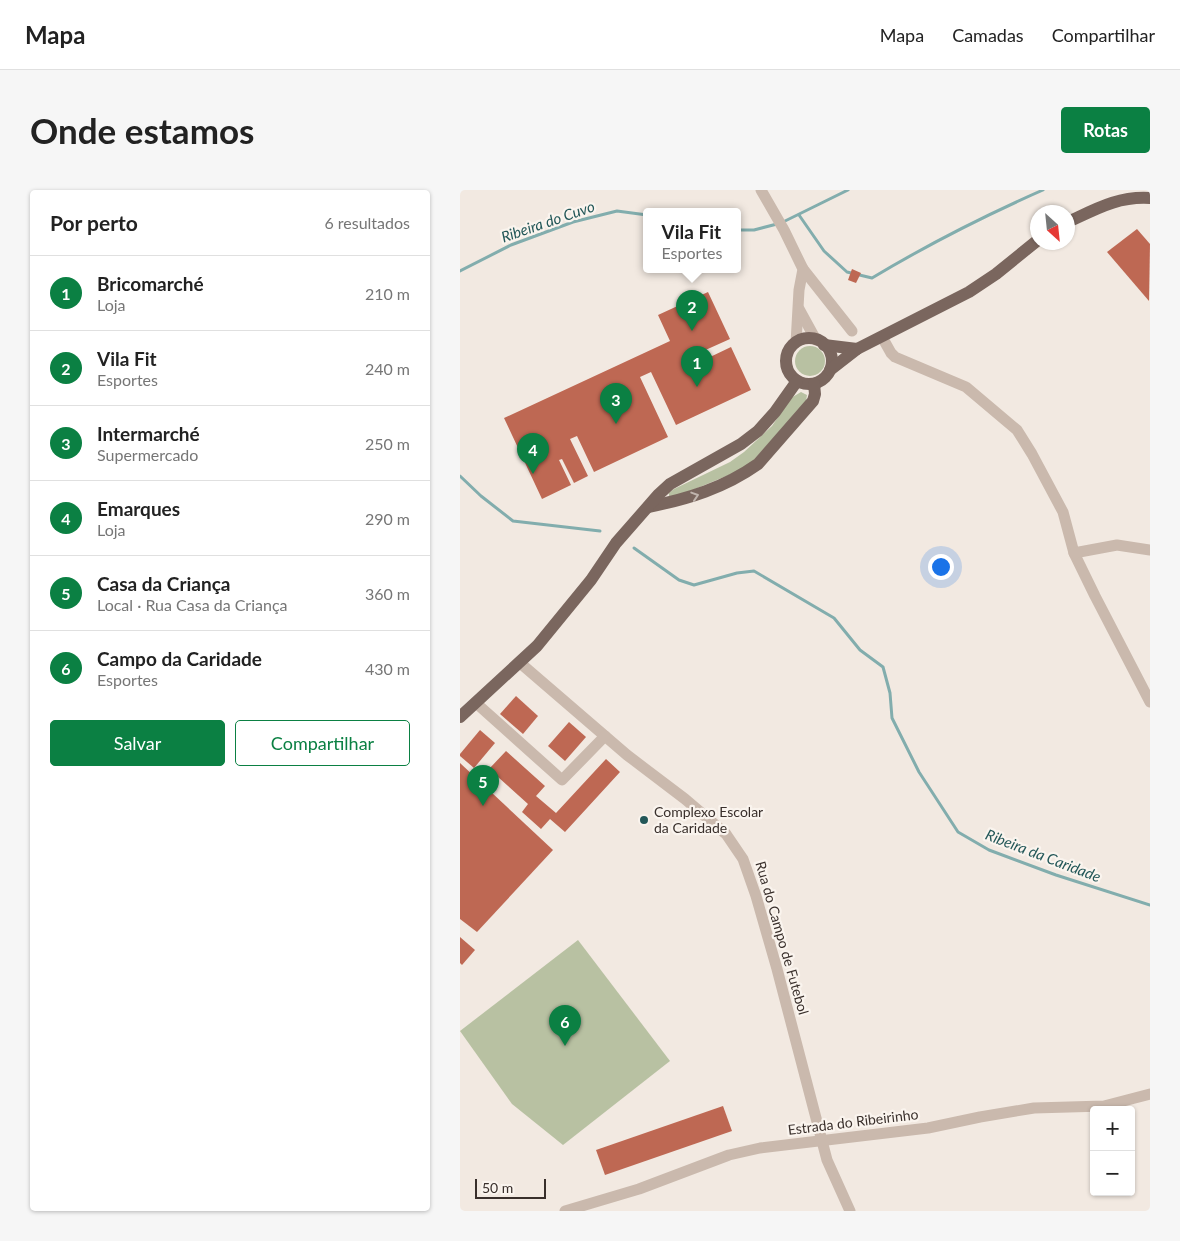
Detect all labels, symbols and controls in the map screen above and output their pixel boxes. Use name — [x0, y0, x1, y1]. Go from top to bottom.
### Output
text: Mapa — [25, 20, 85, 49]
text: Mapa — [880, 24, 924, 46]
text: Camadas — [952, 24, 1024, 46]
text: Compartilhar — [1052, 24, 1155, 46]
button: Rotas — [1061, 107, 1150, 153]
text: Onde estamos — [30, 109, 254, 151]
water label: Ribeira do Cuvo — [499, 197, 597, 245]
north arrow — [1030, 205, 1075, 250]
popup — [643, 208, 741, 273]
text: Por perto — [50, 210, 138, 235]
text: 6 resultados — [324, 213, 410, 232]
text: Vila Fit — [662, 220, 721, 243]
text: Esportes — [662, 243, 722, 262]
text: Bricomarché — [97, 272, 204, 295]
text: 1 — [61, 284, 71, 303]
text: 210 m — [365, 284, 410, 303]
pin: 2 — [676, 290, 708, 331]
text: Loja — [97, 295, 126, 314]
pin: 1 — [681, 346, 713, 387]
text: Vila Fit — [97, 347, 157, 370]
text: 2 — [61, 359, 71, 378]
text: 240 m — [365, 359, 410, 378]
text: Esportes — [97, 370, 158, 389]
pin: 3 — [600, 383, 632, 424]
text: Intermarché — [97, 422, 200, 445]
pin: 4 — [517, 433, 549, 474]
text: 3 — [61, 434, 71, 453]
text: 250 m — [365, 434, 410, 453]
text: Supermercado — [97, 445, 198, 464]
one-way arrow — [690, 491, 699, 501]
text: Emarques — [97, 497, 180, 520]
text: 4 — [61, 509, 71, 528]
text: 290 m — [365, 509, 410, 528]
text: Loja — [97, 520, 126, 539]
your location — [928, 554, 954, 580]
text: Casa da Criança — [97, 572, 231, 595]
text: 5 — [61, 584, 71, 603]
text: 360 m — [365, 584, 410, 603]
text: Local · Rua Casa da Criança — [97, 595, 288, 614]
text: Campo da Caridade — [97, 647, 262, 670]
text: 6 — [61, 659, 71, 678]
text: 430 m — [365, 659, 410, 678]
text: Esportes — [97, 670, 158, 689]
button: Salvar — [50, 720, 225, 766]
button: Compartilhar — [235, 720, 410, 766]
pin: 5 — [467, 765, 499, 806]
place label: Complexo Escolar da Caridade — [654, 803, 763, 836]
marker: Complexo Escolar da Caridade — [638, 814, 650, 826]
water label: Ribeira da Caridade — [983, 825, 1103, 885]
street label: Rua do Campo de Futebol — [752, 859, 813, 1017]
pin: 6 — [549, 1005, 581, 1046]
street label: Estrada do Ribeirinho — [787, 1105, 919, 1138]
map controls — [1090, 1106, 1135, 1196]
button: + — [1090, 1106, 1135, 1151]
button: − — [1090, 1151, 1135, 1196]
scale bar — [475, 1176, 546, 1199]
text: 50 m — [482, 1179, 513, 1196]

